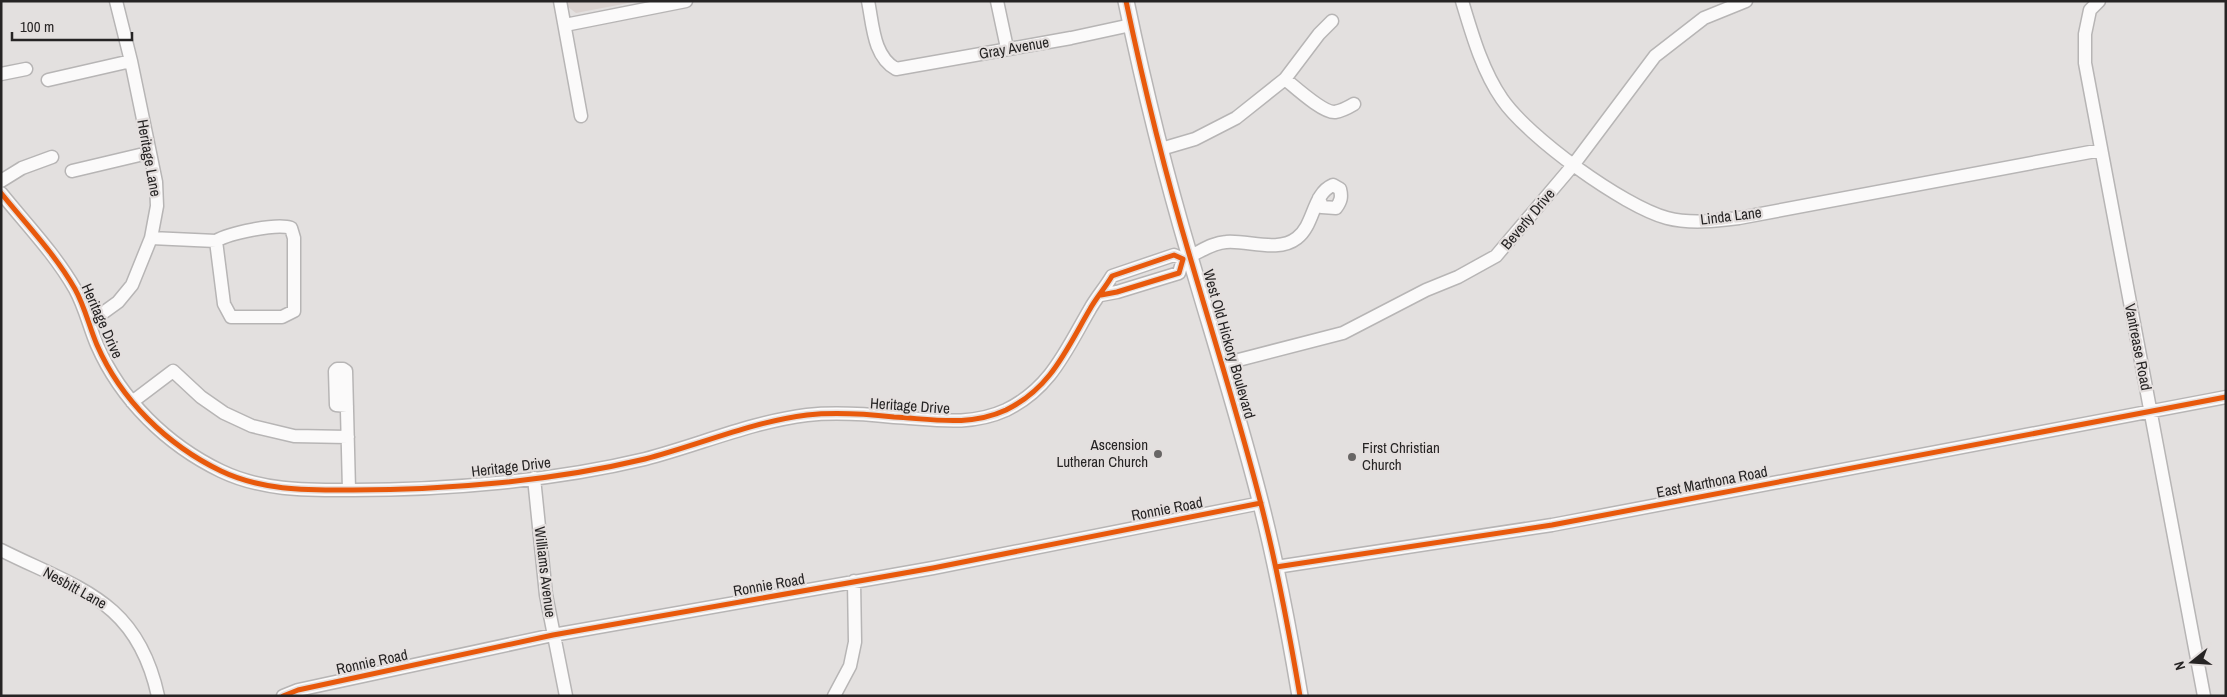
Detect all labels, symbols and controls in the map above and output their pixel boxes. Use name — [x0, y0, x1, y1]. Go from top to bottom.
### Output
scale bar — [12, 10, 132, 42]
text: 100 m — [20, 16, 54, 37]
street label: Gray Avenue — [977, 31, 1051, 64]
street label: Heritage Lane — [132, 118, 167, 198]
street label: Beverly Drive — [1496, 184, 1559, 254]
street label: Linda Lane — [1699, 201, 1763, 230]
street label: West Old Hickory Boulevard — [1198, 267, 1261, 421]
street label: Heritage Drive — [77, 280, 128, 362]
street label: Vantrease Road — [2120, 302, 2157, 392]
street label: Heritage Drive — [869, 392, 951, 419]
place label: Ascension Lutheran Church — [1056, 434, 1148, 472]
place label: First Christian Church — [1362, 437, 1440, 475]
marker: Ascension Lutheran Church — [1152, 448, 1164, 460]
street label: Heritage Drive — [470, 451, 552, 482]
marker: First Christian Church — [1346, 451, 1358, 463]
street label: East Marthona Road — [1655, 460, 1769, 503]
street label: Ronnie Road — [1129, 491, 1204, 526]
street label: Williams Avenue — [530, 525, 562, 619]
street label: Nesbitt Lane — [40, 561, 111, 614]
street label: Ronnie Road — [731, 568, 806, 601]
north arrow — [2167, 637, 2217, 687]
street label: Ronnie Road — [334, 644, 410, 679]
text: N — [2170, 659, 2189, 672]

